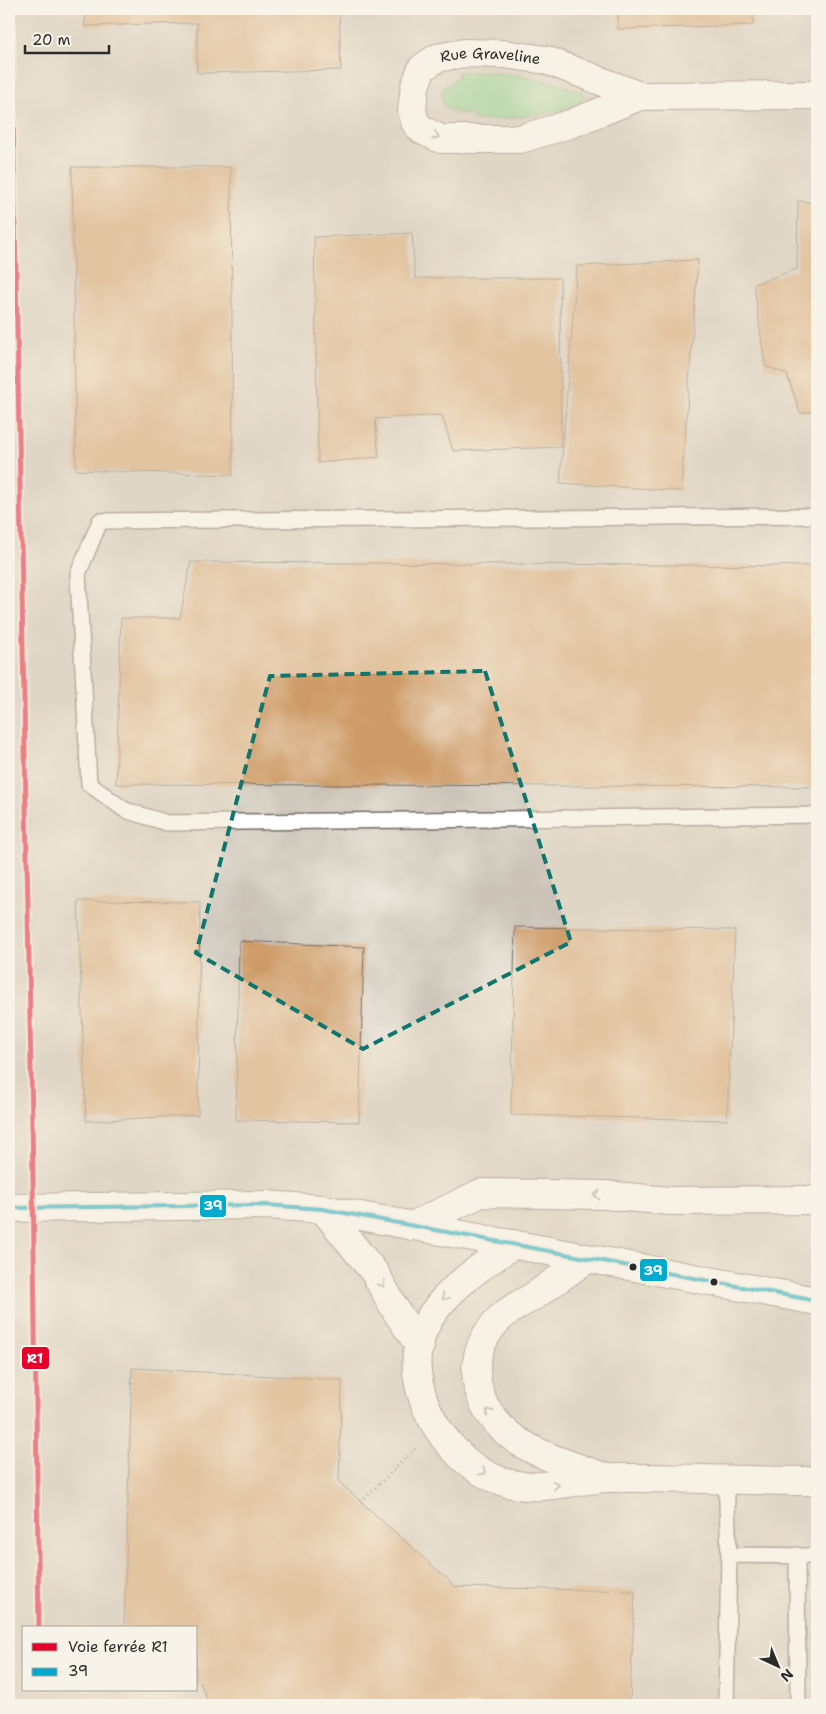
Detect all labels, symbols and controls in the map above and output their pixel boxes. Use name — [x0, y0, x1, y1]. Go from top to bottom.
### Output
scale bar — [25, 22, 109, 54]
text: 20 m — [32, 30, 71, 50]
street label: Rue Graveline — [439, 43, 542, 69]
one-way arrow — [431, 130, 440, 140]
one-way arrow — [593, 1189, 601, 1200]
line badge: 39 — [199, 1194, 227, 1218]
text: 39 — [203, 1196, 223, 1214]
line badge: 39 — [639, 1258, 668, 1282]
text: 39 — [643, 1261, 663, 1279]
unlabelled marker — [628, 1262, 638, 1272]
unlabelled marker — [709, 1277, 719, 1287]
one-way arrow — [376, 1278, 385, 1288]
one-way arrow — [441, 1292, 450, 1301]
line badge: R1 — [21, 1346, 50, 1370]
text: R1 — [27, 1349, 43, 1367]
one-way arrow — [487, 1409, 495, 1418]
one-way arrow — [478, 1466, 487, 1476]
one-way arrow — [551, 1480, 560, 1490]
legend — [22, 1626, 198, 1692]
text: Voie ferrée R1 — [68, 1637, 168, 1657]
north arrow — [754, 1642, 804, 1692]
text: 39 — [68, 1661, 88, 1681]
text: N — [777, 1665, 797, 1686]

